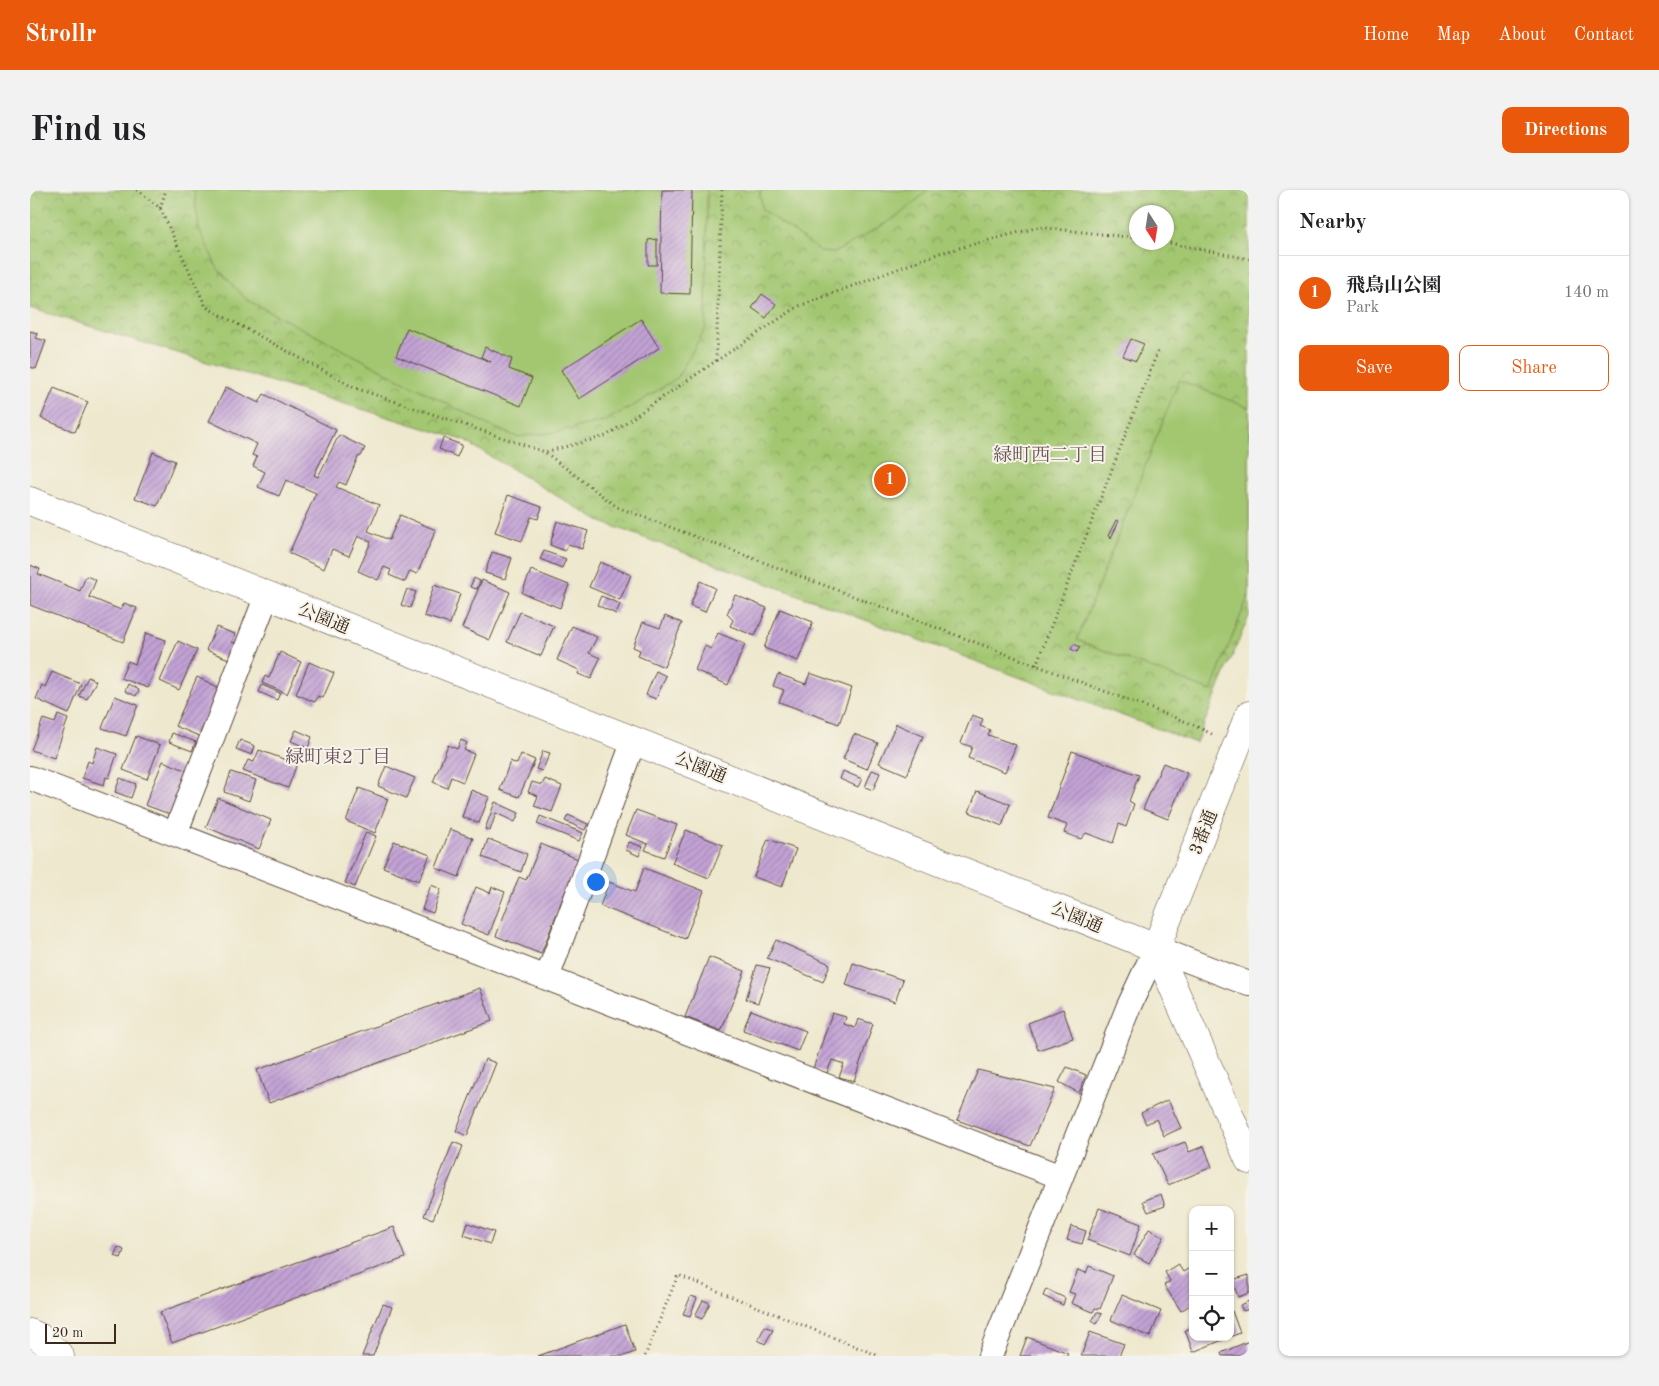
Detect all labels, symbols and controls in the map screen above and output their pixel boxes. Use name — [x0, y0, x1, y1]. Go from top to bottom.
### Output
text: Strollr — [25, 23, 96, 47]
text: Home — [1363, 26, 1409, 44]
text: Map — [1437, 26, 1470, 44]
text: About — [1498, 26, 1546, 44]
text: Contact — [1574, 26, 1634, 44]
button: Directions — [1502, 107, 1629, 153]
text: Find us — [30, 113, 146, 148]
north arrow — [1129, 205, 1174, 250]
text: Nearby — [1299, 212, 1367, 233]
text: 飛鳥山公園 — [1346, 277, 1441, 296]
text: 1 — [1310, 285, 1320, 301]
text: 140 m — [1564, 285, 1609, 301]
text: Park — [1346, 300, 1379, 316]
button: Save — [1299, 345, 1449, 391]
button: Share — [1459, 345, 1609, 391]
district label: 緑町西二丁目 — [993, 445, 1107, 466]
pin: 1 — [874, 461, 906, 499]
street label: 公園通 — [295, 600, 352, 637]
district label: 緑町東2丁目 — [285, 746, 391, 768]
street label: 公園通 — [672, 749, 729, 786]
street label: 3番通 — [1185, 807, 1221, 857]
your location — [583, 869, 609, 895]
street label: 公園通 — [1048, 899, 1105, 936]
map controls — [1189, 1206, 1234, 1341]
button: + — [1189, 1206, 1234, 1251]
button: − — [1189, 1251, 1234, 1296]
button: locate — [1189, 1296, 1234, 1341]
scale bar — [45, 1321, 116, 1344]
text: 20 m — [52, 1326, 83, 1340]

